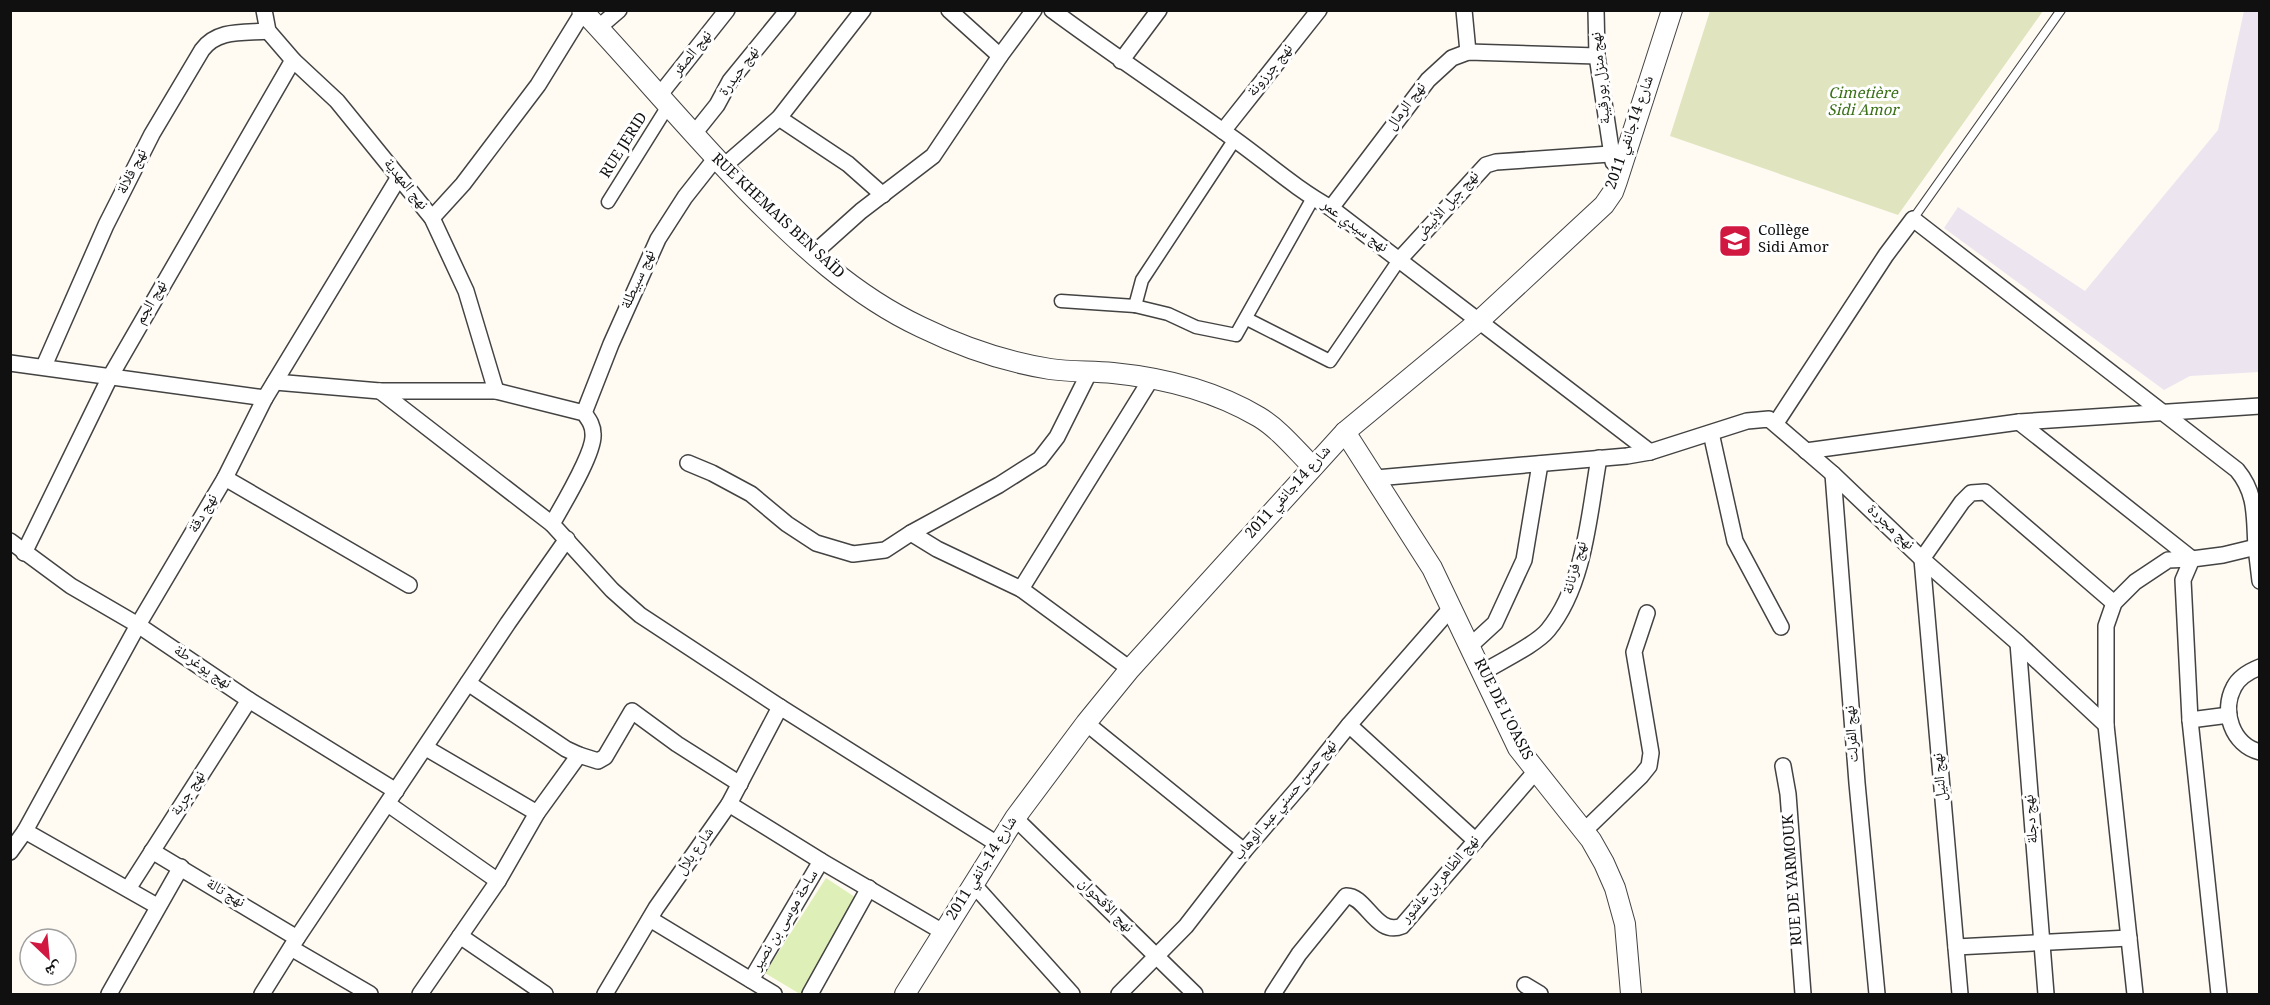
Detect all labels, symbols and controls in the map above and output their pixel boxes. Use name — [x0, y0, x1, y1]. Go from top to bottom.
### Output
street label: نهج الصقر — [665, 25, 720, 84]
street label: نهج منزل بورقيبة — [1584, 31, 1620, 125]
street label: نهج جرزونة — [1241, 39, 1301, 103]
street label: نهج حيدرة — [713, 41, 767, 103]
street label: شارع 14جانفي 2011 — [1599, 72, 1663, 194]
street label: نهج الرمال — [1380, 77, 1434, 137]
park label: Cimetière Sidi Amor — [1828, 82, 1900, 125]
street label: RUE JERID — [594, 108, 656, 184]
street label: نهج قلالة — [110, 144, 156, 200]
street label: RUE KHEMAIS BEN SAÏD — [704, 148, 850, 286]
street label: نهج المهدية — [376, 153, 434, 217]
street label: نهج جبل الأبيض — [1409, 165, 1487, 247]
street label: نهج سيدي عمر — [1314, 193, 1393, 260]
place label: Collège Sidi Amor — [1758, 219, 1829, 262]
school or university icon: Collège Sidi Amor — [1717, 223, 1753, 259]
street label: نهج سبيطلة — [614, 246, 664, 314]
street label: نهج الجم — [129, 276, 175, 330]
street label: شارع 14جانفي 2011 — [1240, 440, 1339, 546]
street label: نهج دقة — [182, 489, 226, 539]
street label: نهج مجردة — [1860, 499, 1920, 557]
street label: نهج فرنانة — [1556, 538, 1596, 598]
street label: نهج يوغرطة — [168, 639, 236, 697]
street label: RUE DE L'OASIS — [1465, 654, 1539, 766]
street label: نهج الفرلت — [1838, 705, 1868, 763]
street label: نهج حسن حسني عبد الوهاب — [1227, 735, 1345, 867]
street label: نهج النيل — [1926, 752, 1956, 802]
street label: نهج جربة — [165, 766, 213, 822]
street label: نهج دجلة — [2017, 793, 2047, 845]
street label: شارع 14جانفي 2011 — [940, 812, 1026, 926]
street label: RUE DE YARMOUK — [1776, 813, 1812, 947]
street label: شارع بلال — [670, 822, 722, 882]
street label: نهج الطاهر بن عاشور — [1394, 830, 1487, 931]
street label: ساحة موسى بن نصير — [745, 865, 827, 977]
street label: نهج تالة — [200, 872, 250, 916]
street label: نهج الأقحوان — [1071, 872, 1139, 940]
north arrow — [18, 927, 78, 987]
text: ش — [40, 952, 67, 984]

